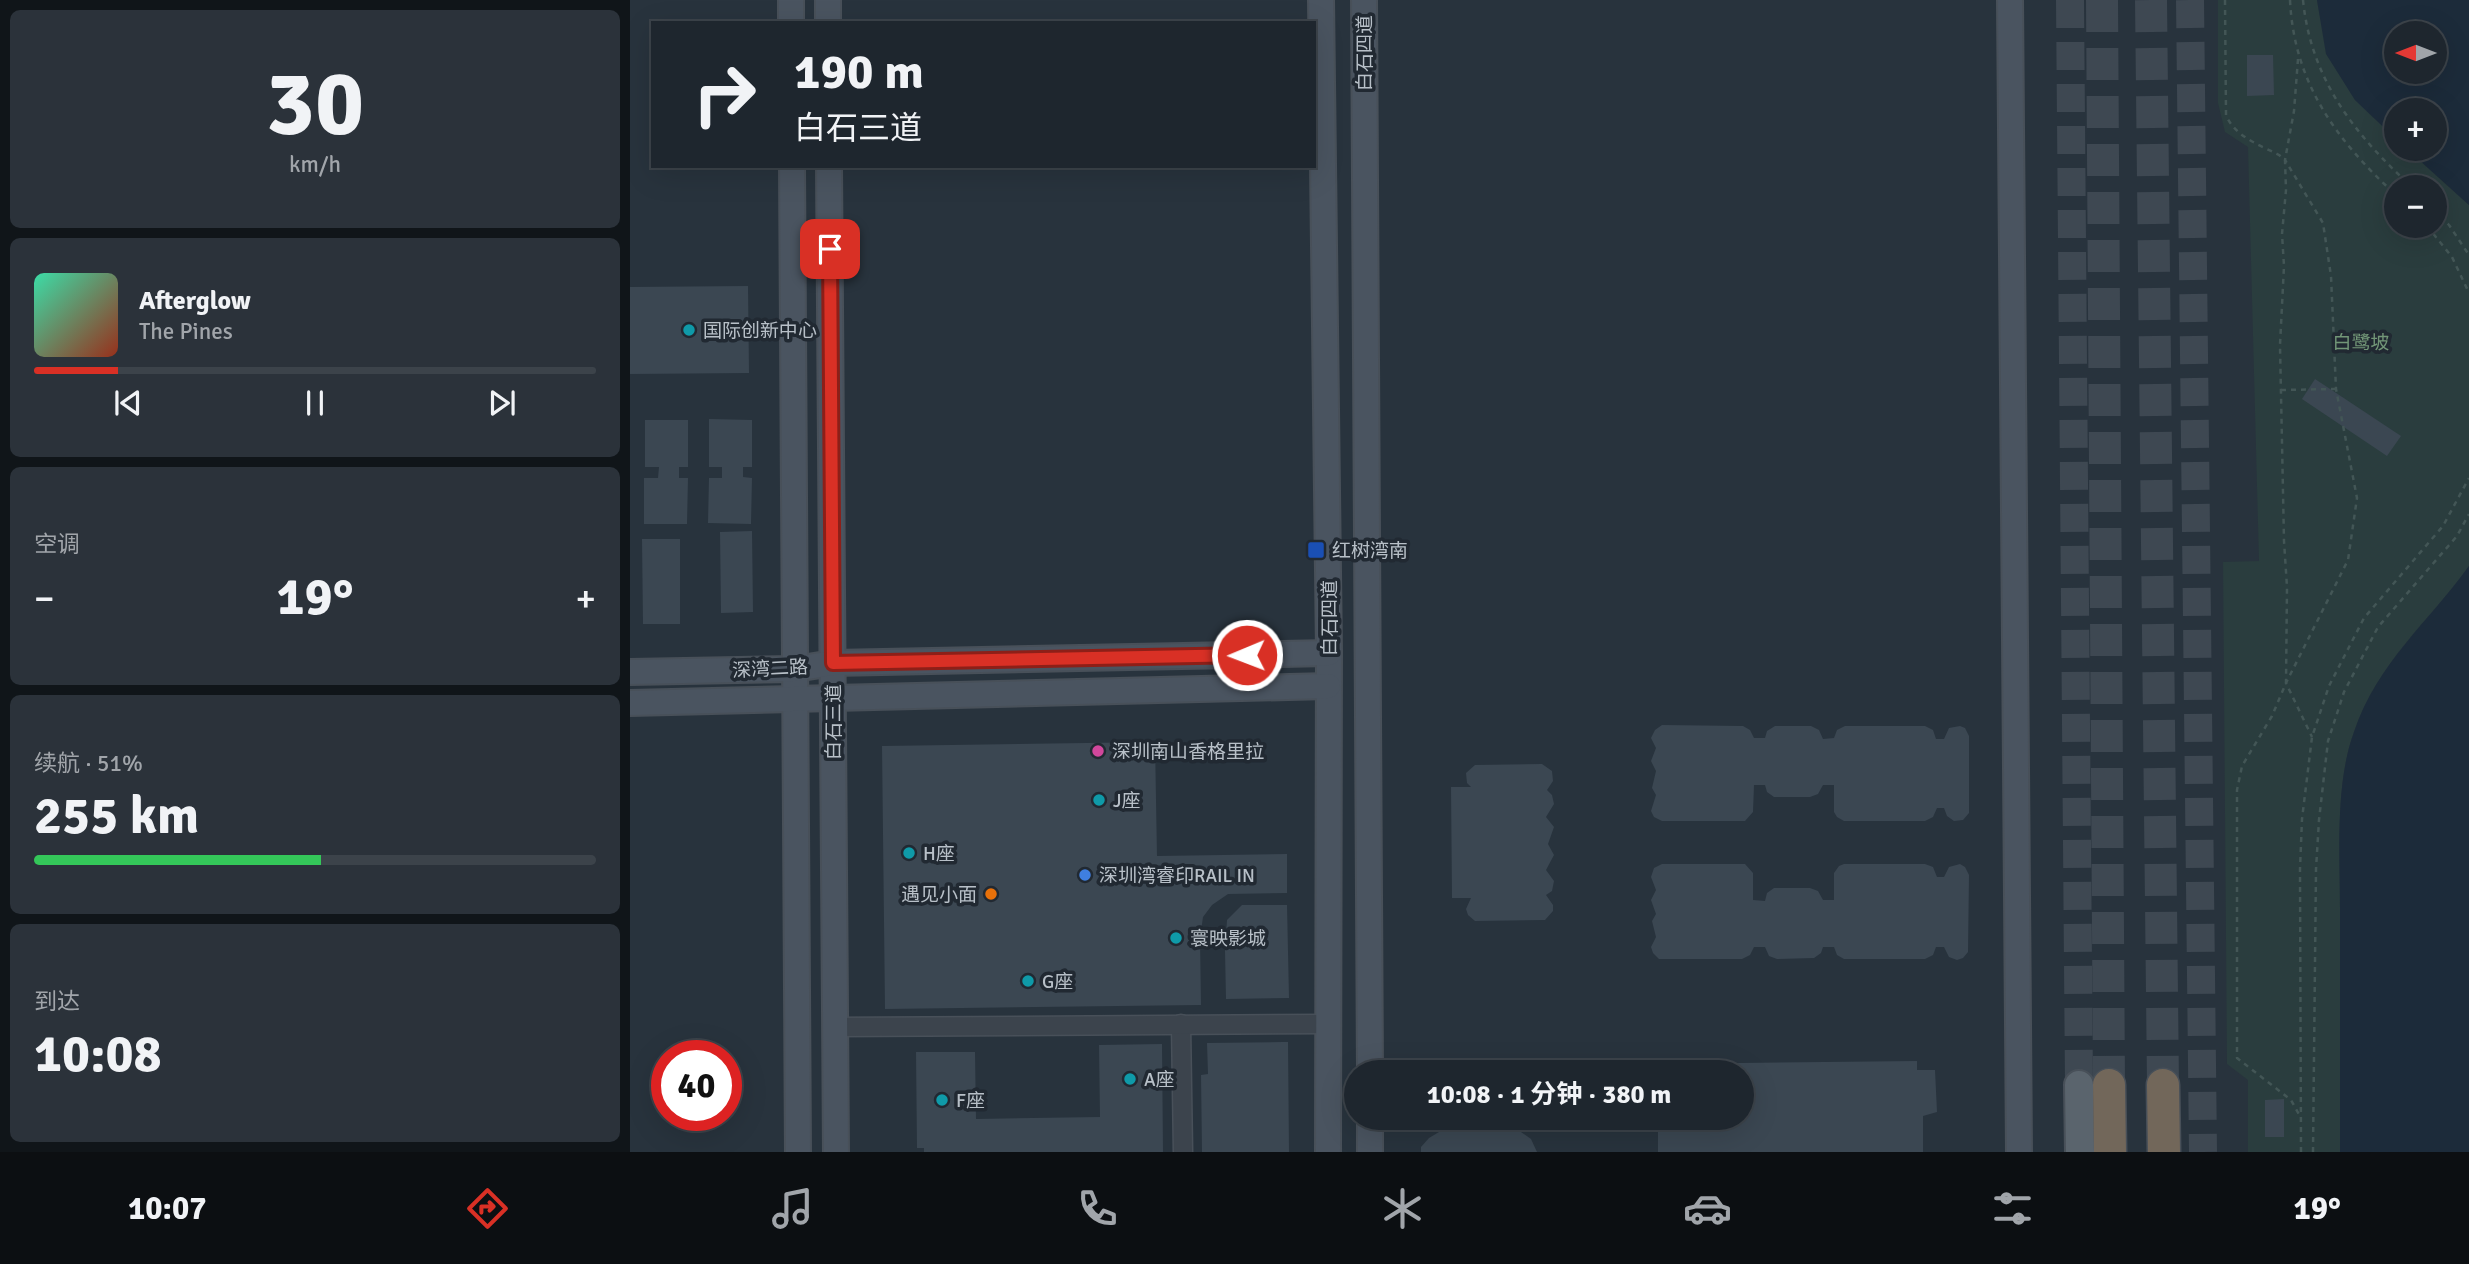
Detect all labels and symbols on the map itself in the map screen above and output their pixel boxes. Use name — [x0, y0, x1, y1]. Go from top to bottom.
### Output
street label: 白石四道 — [1353, 15, 1377, 91]
north arrow — [2384, 21, 2446, 84]
pin — [800, 219, 860, 279]
place label: 国际创新中心 — [703, 319, 817, 343]
marker: 国际创新中心 — [681, 322, 697, 338]
park label: 白鹭坡 — [2332, 331, 2390, 355]
place label: 红树湾南 — [1332, 539, 1408, 563]
marker: 红树湾南 — [1306, 540, 1326, 560]
street label: 白石四道 — [1318, 580, 1342, 656]
position arrow — [1210, 618, 1284, 692]
street label: 深湾二路 — [731, 655, 809, 683]
street label: 白石三道 — [822, 684, 846, 760]
place label: 深圳南山香格里拉 — [1112, 740, 1264, 764]
marker: 深圳南山香格里拉 — [1090, 743, 1106, 759]
place label: J座 — [1113, 789, 1141, 813]
marker: J座 — [1091, 792, 1107, 808]
place label: H座 — [923, 842, 955, 866]
marker: H座 — [901, 845, 917, 861]
place label: 深圳湾睿印RAIL IN — [1099, 864, 1255, 888]
marker: 深圳湾睿印RAIL IN — [1077, 867, 1093, 883]
place label: 遇见小面 — [901, 883, 977, 907]
marker: 遇见小面 — [983, 886, 999, 902]
place label: 寰映影城 — [1190, 927, 1266, 951]
marker: 寰映影城 — [1168, 930, 1184, 946]
place label: G座 — [1042, 970, 1073, 994]
marker: G座 — [1020, 973, 1036, 989]
speed limit sign: 40 — [651, 1040, 742, 1131]
place label: A座 — [1144, 1068, 1175, 1092]
marker: A座 — [1122, 1071, 1138, 1087]
place label: F座 — [956, 1089, 985, 1113]
marker: F座 — [934, 1092, 950, 1108]

